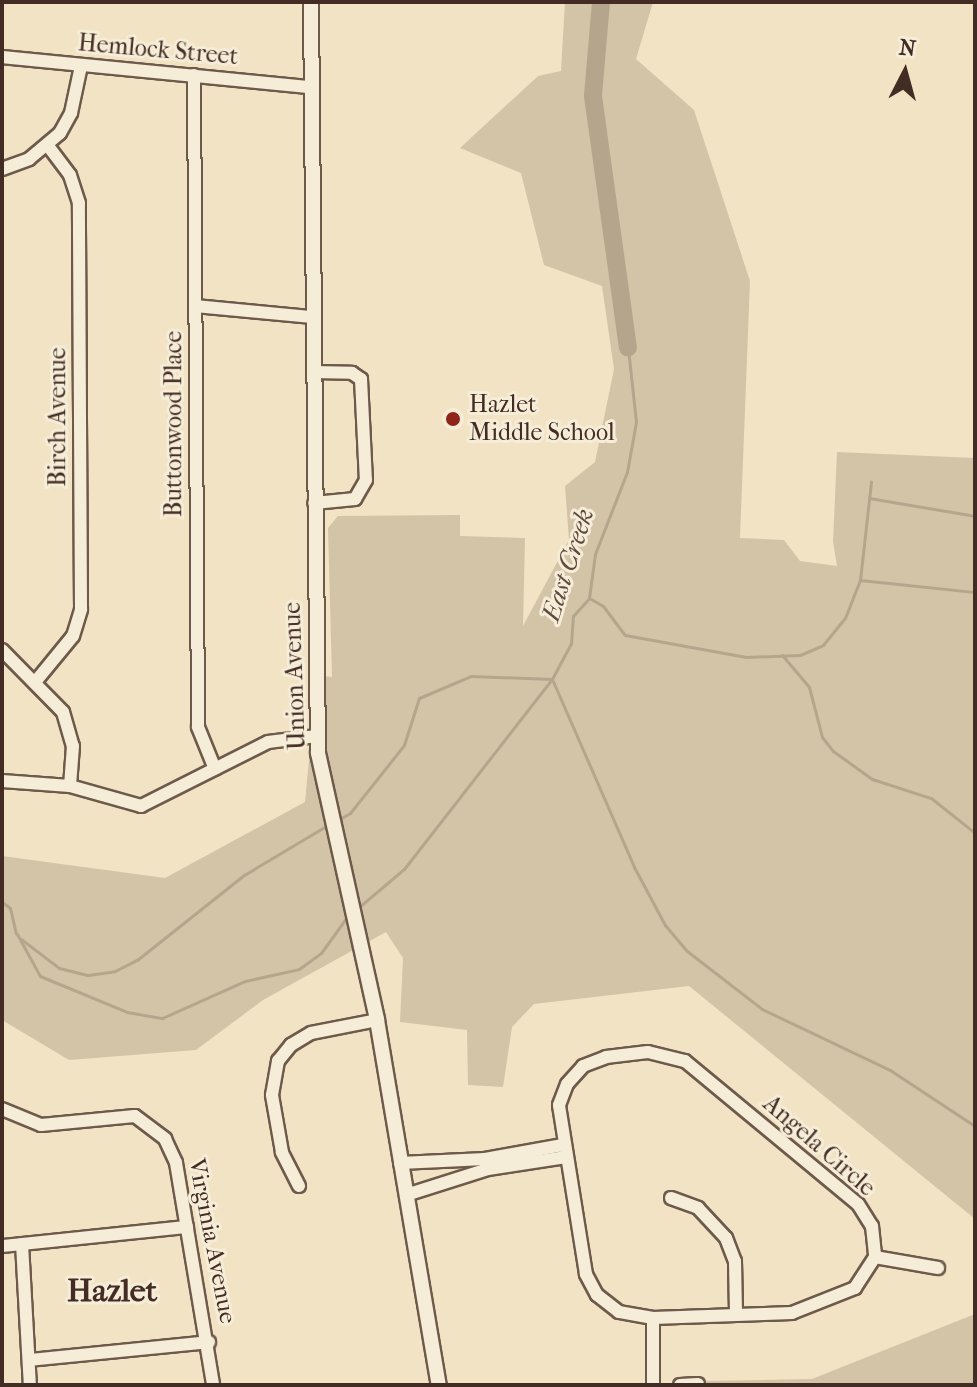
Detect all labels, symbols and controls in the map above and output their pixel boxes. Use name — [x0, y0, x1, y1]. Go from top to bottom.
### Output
street label: Hemlock Street — [77, 29, 239, 71]
north arrow — [865, 32, 945, 112]
text: N — [898, 34, 917, 62]
street label: Buttonwood Place — [160, 331, 188, 517]
street label: Birch Avenue — [44, 347, 72, 487]
place label: Hazlet Middle School — [469, 391, 615, 447]
marker: Hazlet Middle School — [444, 410, 462, 428]
water label: East Creek — [535, 505, 601, 625]
street label: Union Avenue — [278, 602, 312, 750]
street label: Angela Circle — [757, 1090, 881, 1202]
street label: Virginia Avenue — [182, 1156, 242, 1326]
district label: Hazlet — [67, 1272, 157, 1310]

